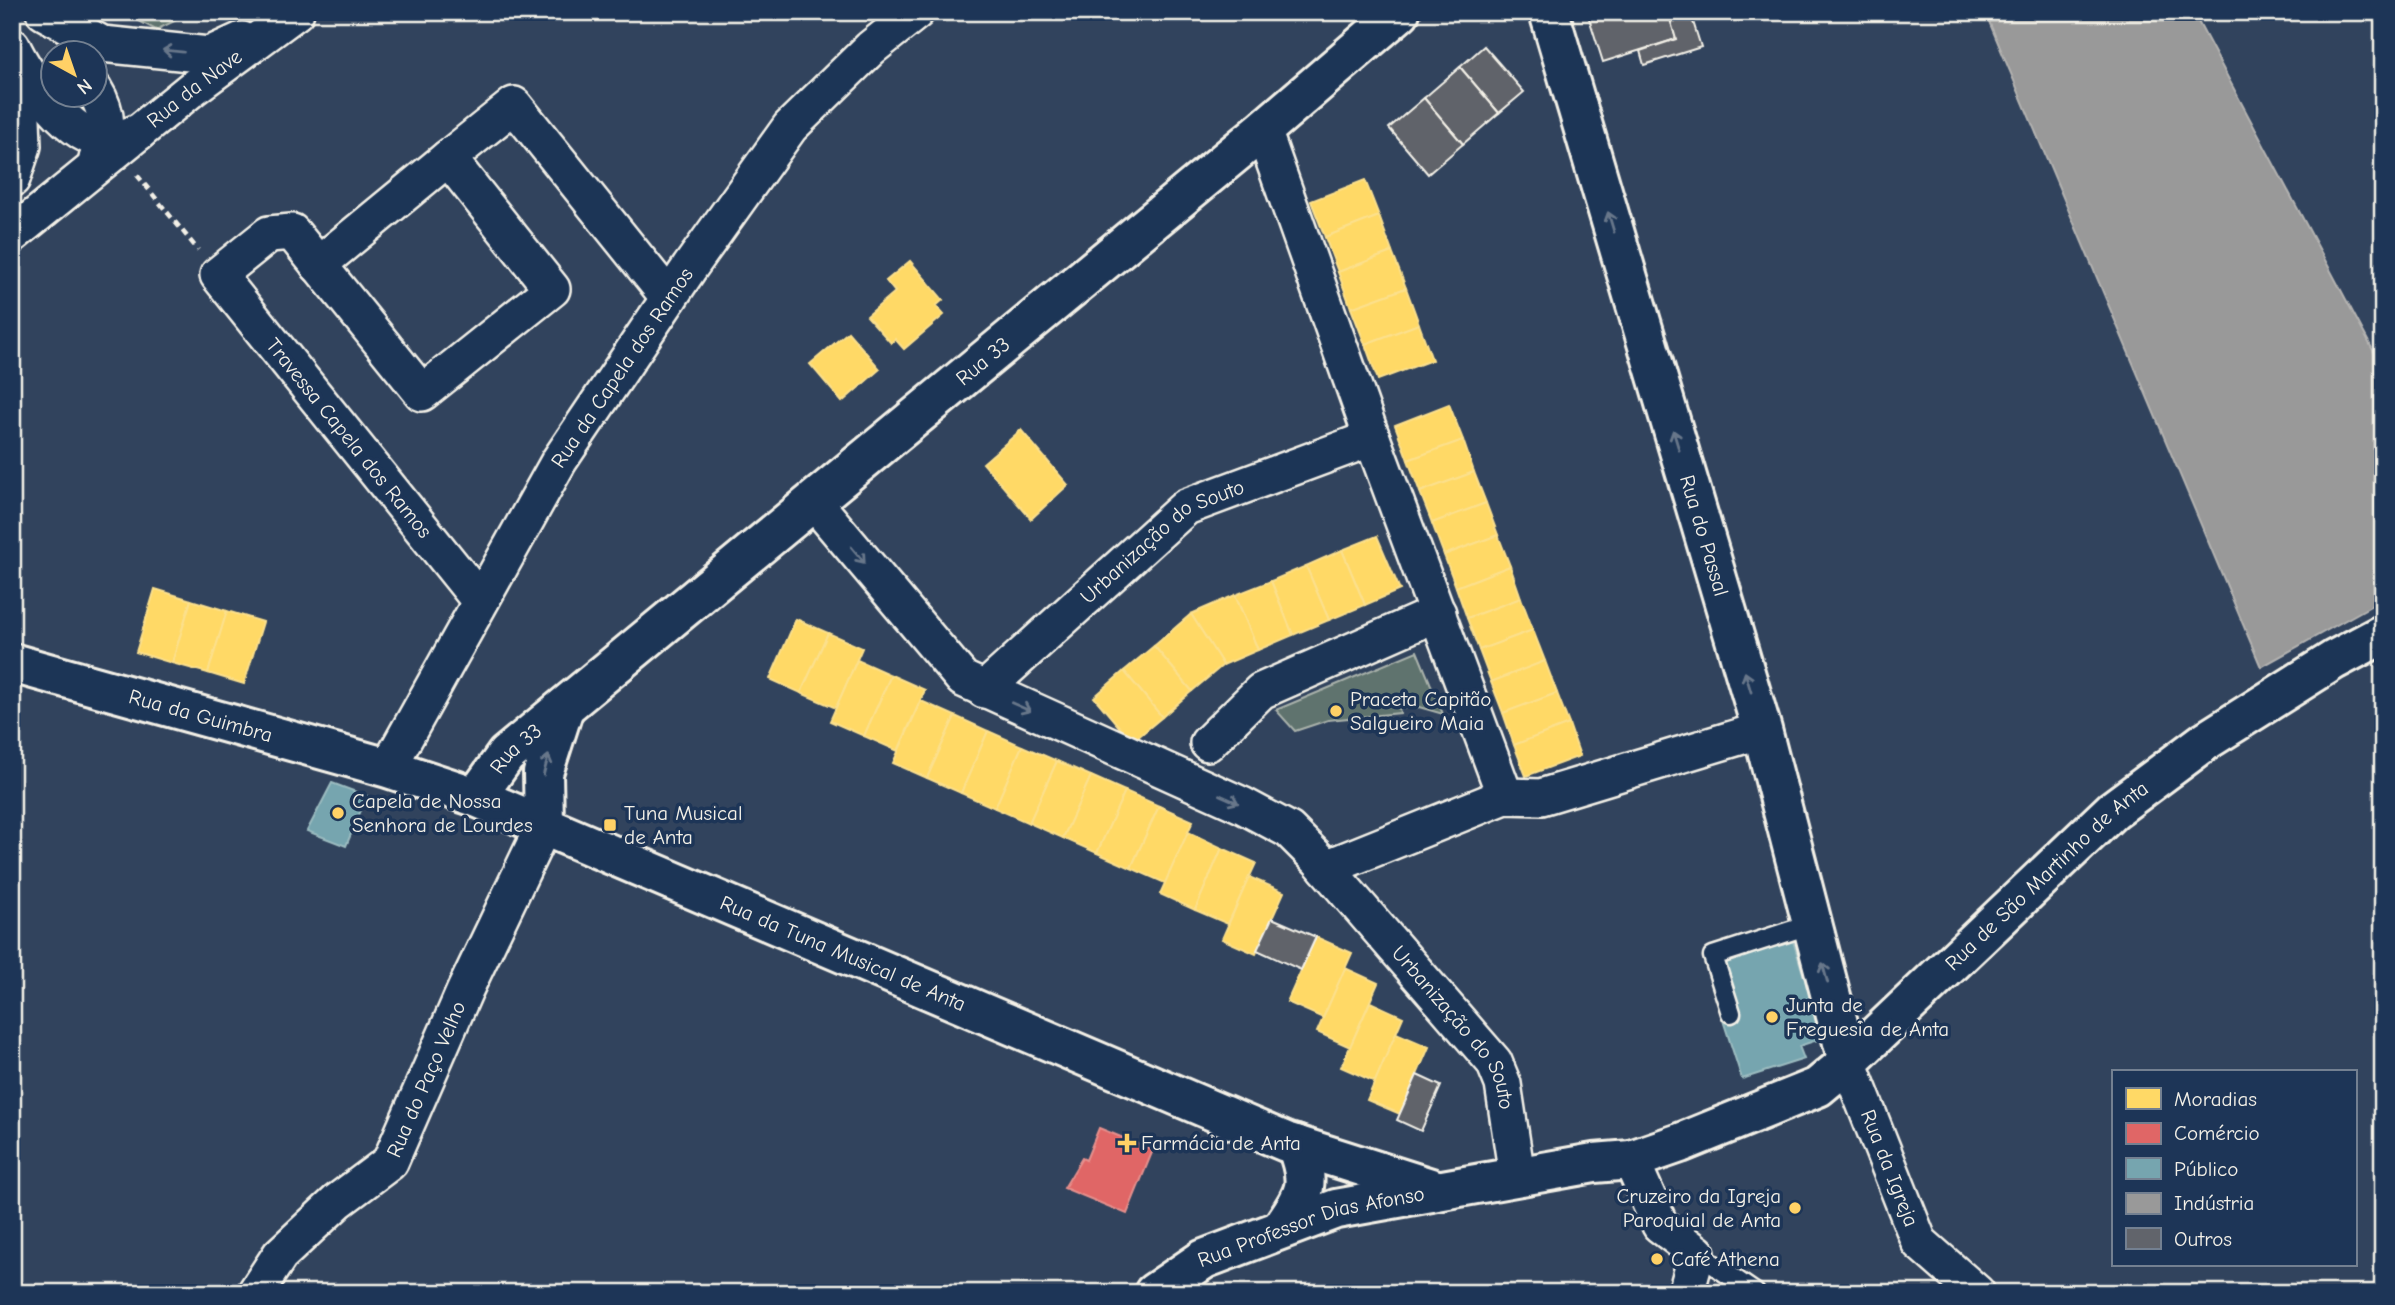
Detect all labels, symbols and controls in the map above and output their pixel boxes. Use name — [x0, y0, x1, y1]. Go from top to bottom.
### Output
north arrow — [38, 38, 108, 108]
street label: Rua da Nave — [142, 44, 247, 133]
one-way arrow — [163, 44, 185, 57]
text: N — [72, 74, 96, 99]
one-way arrow — [1604, 211, 1617, 233]
street label: Rua da Capela dos Ramos — [546, 263, 698, 472]
street label: Rua 33 — [951, 332, 1015, 390]
street label: Travessa Capela dos Ramos — [261, 333, 437, 543]
one-way arrow — [1668, 429, 1681, 451]
street label: Rua do Passal — [1675, 472, 1734, 599]
street label: Urbanização do Souto — [1076, 475, 1247, 609]
one-way arrow — [850, 545, 866, 563]
one-way arrow — [1740, 671, 1753, 693]
street label: Rua da Guimbra — [126, 684, 275, 747]
place label: Praceta Capitão Salgueiro Maia — [1350, 687, 1491, 735]
one-way arrow — [1010, 701, 1031, 714]
marker: Praceta Capitão Salgueiro Maia — [1328, 703, 1344, 719]
street label: Rua 33 — [485, 719, 546, 778]
one-way arrow — [540, 755, 553, 777]
street label: Rua de São Martinho de Anta — [1940, 776, 2153, 975]
place label: Capela de Nossa Senhora de Lourdes — [352, 789, 533, 837]
one-way arrow — [1218, 793, 1239, 806]
place label: Tuna Musical de Anta — [624, 801, 743, 849]
marker: Capela de Nossa Senhora de Lourdes — [330, 805, 346, 821]
marker: Tuna Musical de Anta — [602, 817, 618, 833]
street label: Rua da Tuna Musical de Anta — [717, 890, 969, 1016]
street label: Urbanização do Souto — [1387, 941, 1519, 1111]
one-way arrow — [1818, 962, 1831, 984]
place label: Junta de Freguesia de Anta — [1786, 993, 1949, 1041]
street label: Rua do Paço Velho — [382, 998, 471, 1161]
marker: Junta de Freguesia de Anta — [1764, 1009, 1780, 1025]
legend — [2112, 1070, 2356, 1266]
text: Moradias — [2174, 1087, 2257, 1111]
street label: Rua da Igreja — [1856, 1106, 1924, 1230]
text: Comércio — [2174, 1121, 2260, 1145]
place label: Farmácia de Anta — [1141, 1131, 1301, 1155]
marker: Farmácia de Anta — [1119, 1135, 1135, 1151]
text: Público — [2174, 1157, 2238, 1181]
street label: Rua Professor Dias Afonso — [1194, 1181, 1426, 1272]
place label: Cruzeiro da Igreja Paroquial de Anta — [1616, 1184, 1781, 1232]
text: Indústria — [2174, 1191, 2254, 1215]
marker: Cruzeiro da Igreja Paroquial de Anta — [1787, 1200, 1803, 1216]
text: Outros — [2174, 1227, 2232, 1251]
place label: Café Athena — [1671, 1247, 1780, 1271]
marker: Café Athena — [1649, 1251, 1665, 1267]

